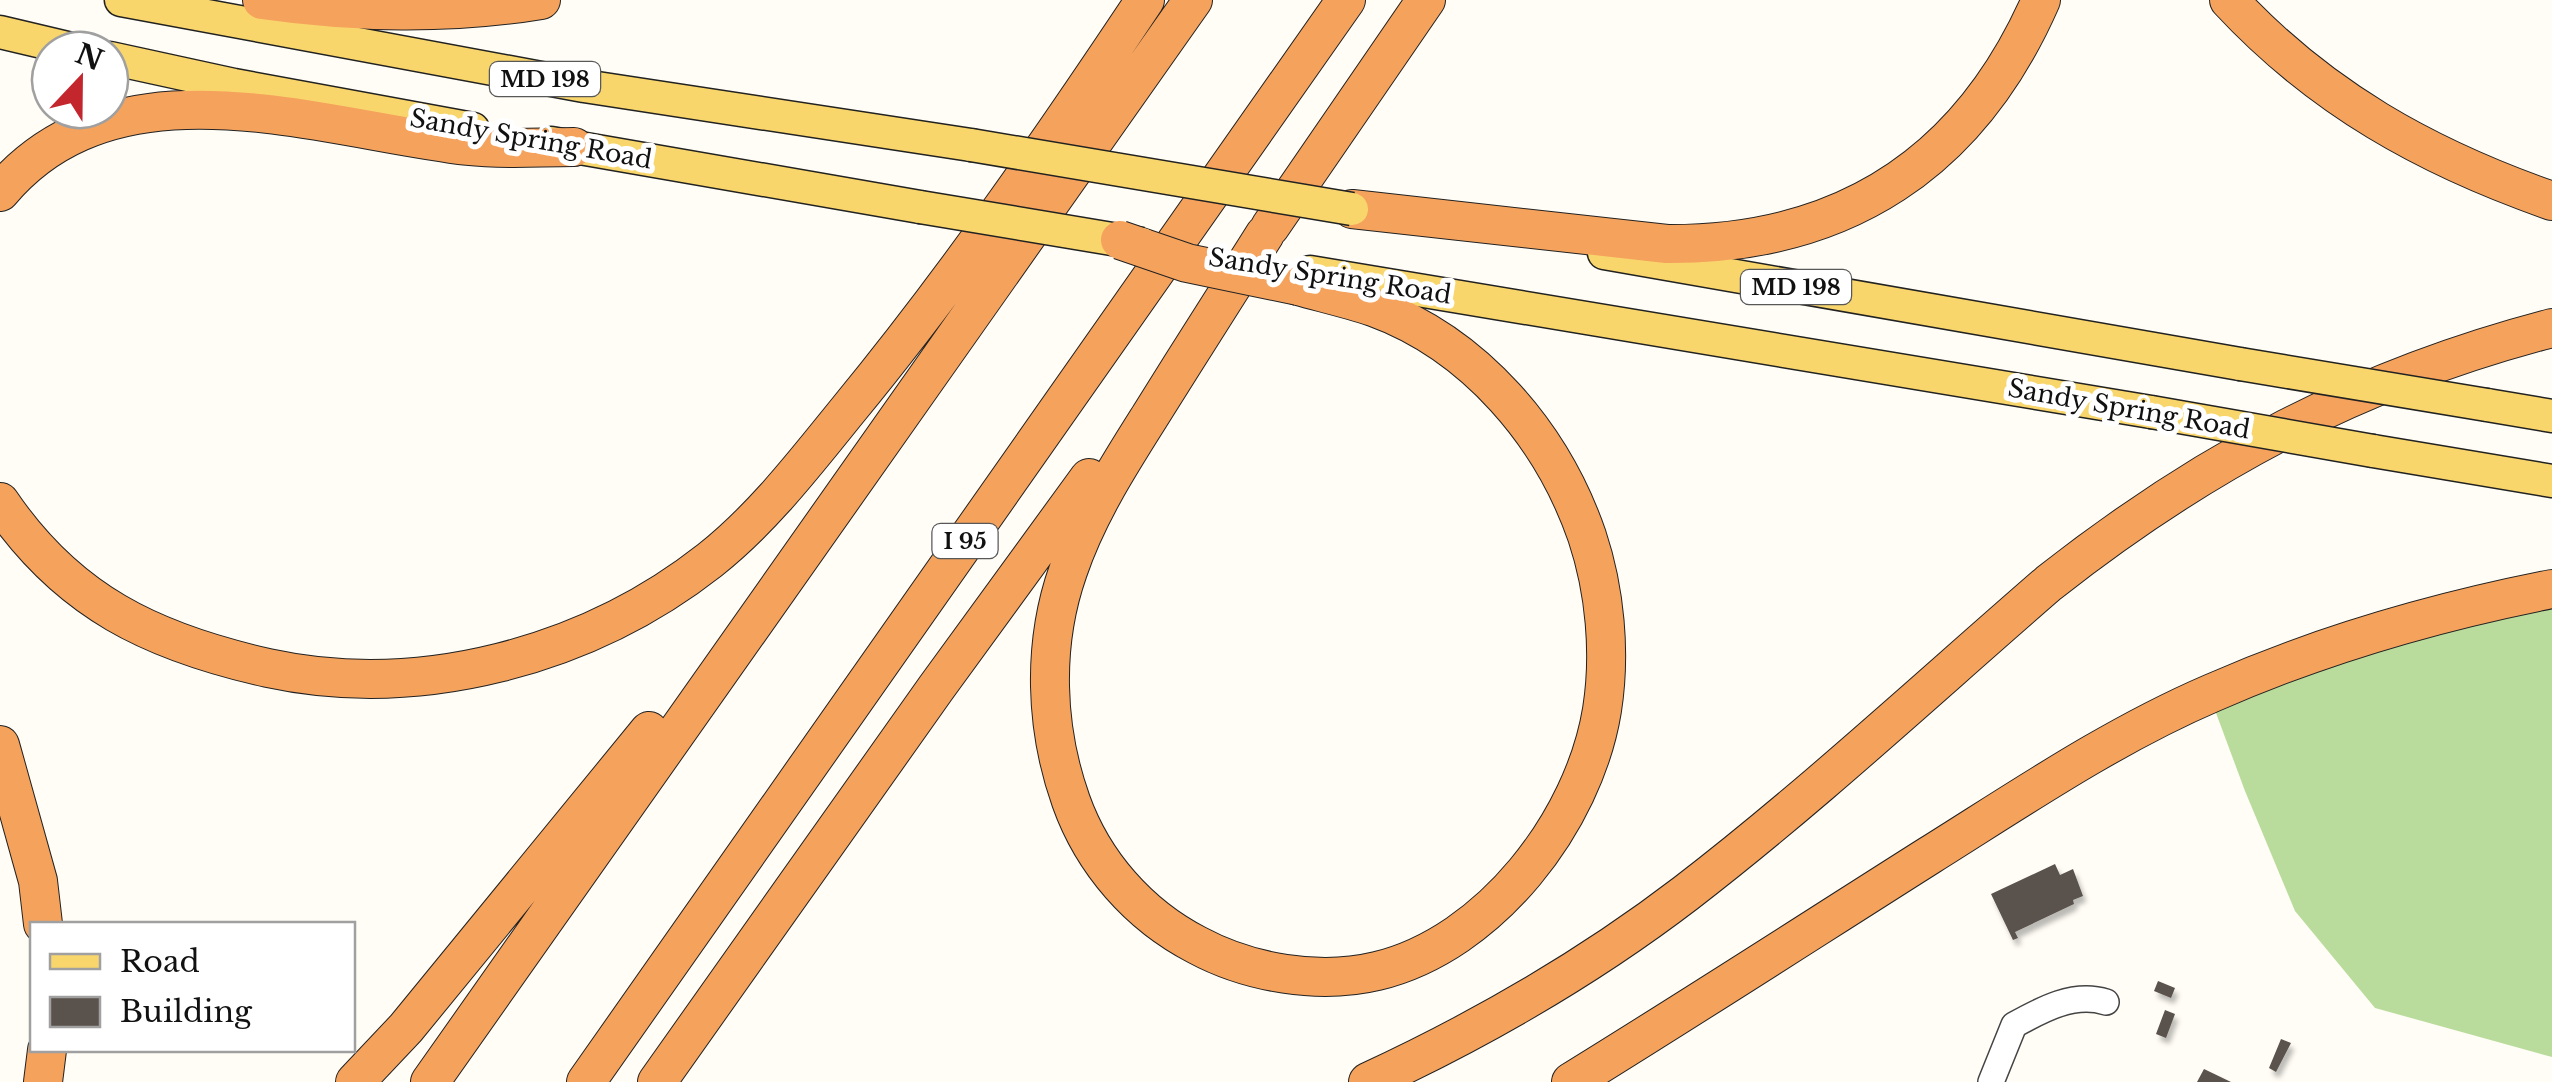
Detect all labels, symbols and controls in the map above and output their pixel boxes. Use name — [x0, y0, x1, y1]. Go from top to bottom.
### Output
north arrow — [30, 30, 130, 130]
text: N — [70, 36, 108, 78]
road number: MD 198 — [490, 62, 600, 96]
street label: Sandy Spring Road — [407, 102, 655, 176]
street label: Sandy Spring Road — [1206, 241, 1454, 311]
road number: MD 198 — [1741, 270, 1851, 304]
street label: Sandy Spring Road — [2005, 372, 2253, 446]
road number: I 95 — [932, 524, 998, 558]
legend — [30, 922, 355, 1052]
text: Road — [120, 943, 200, 980]
text: Building — [120, 993, 253, 1030]

